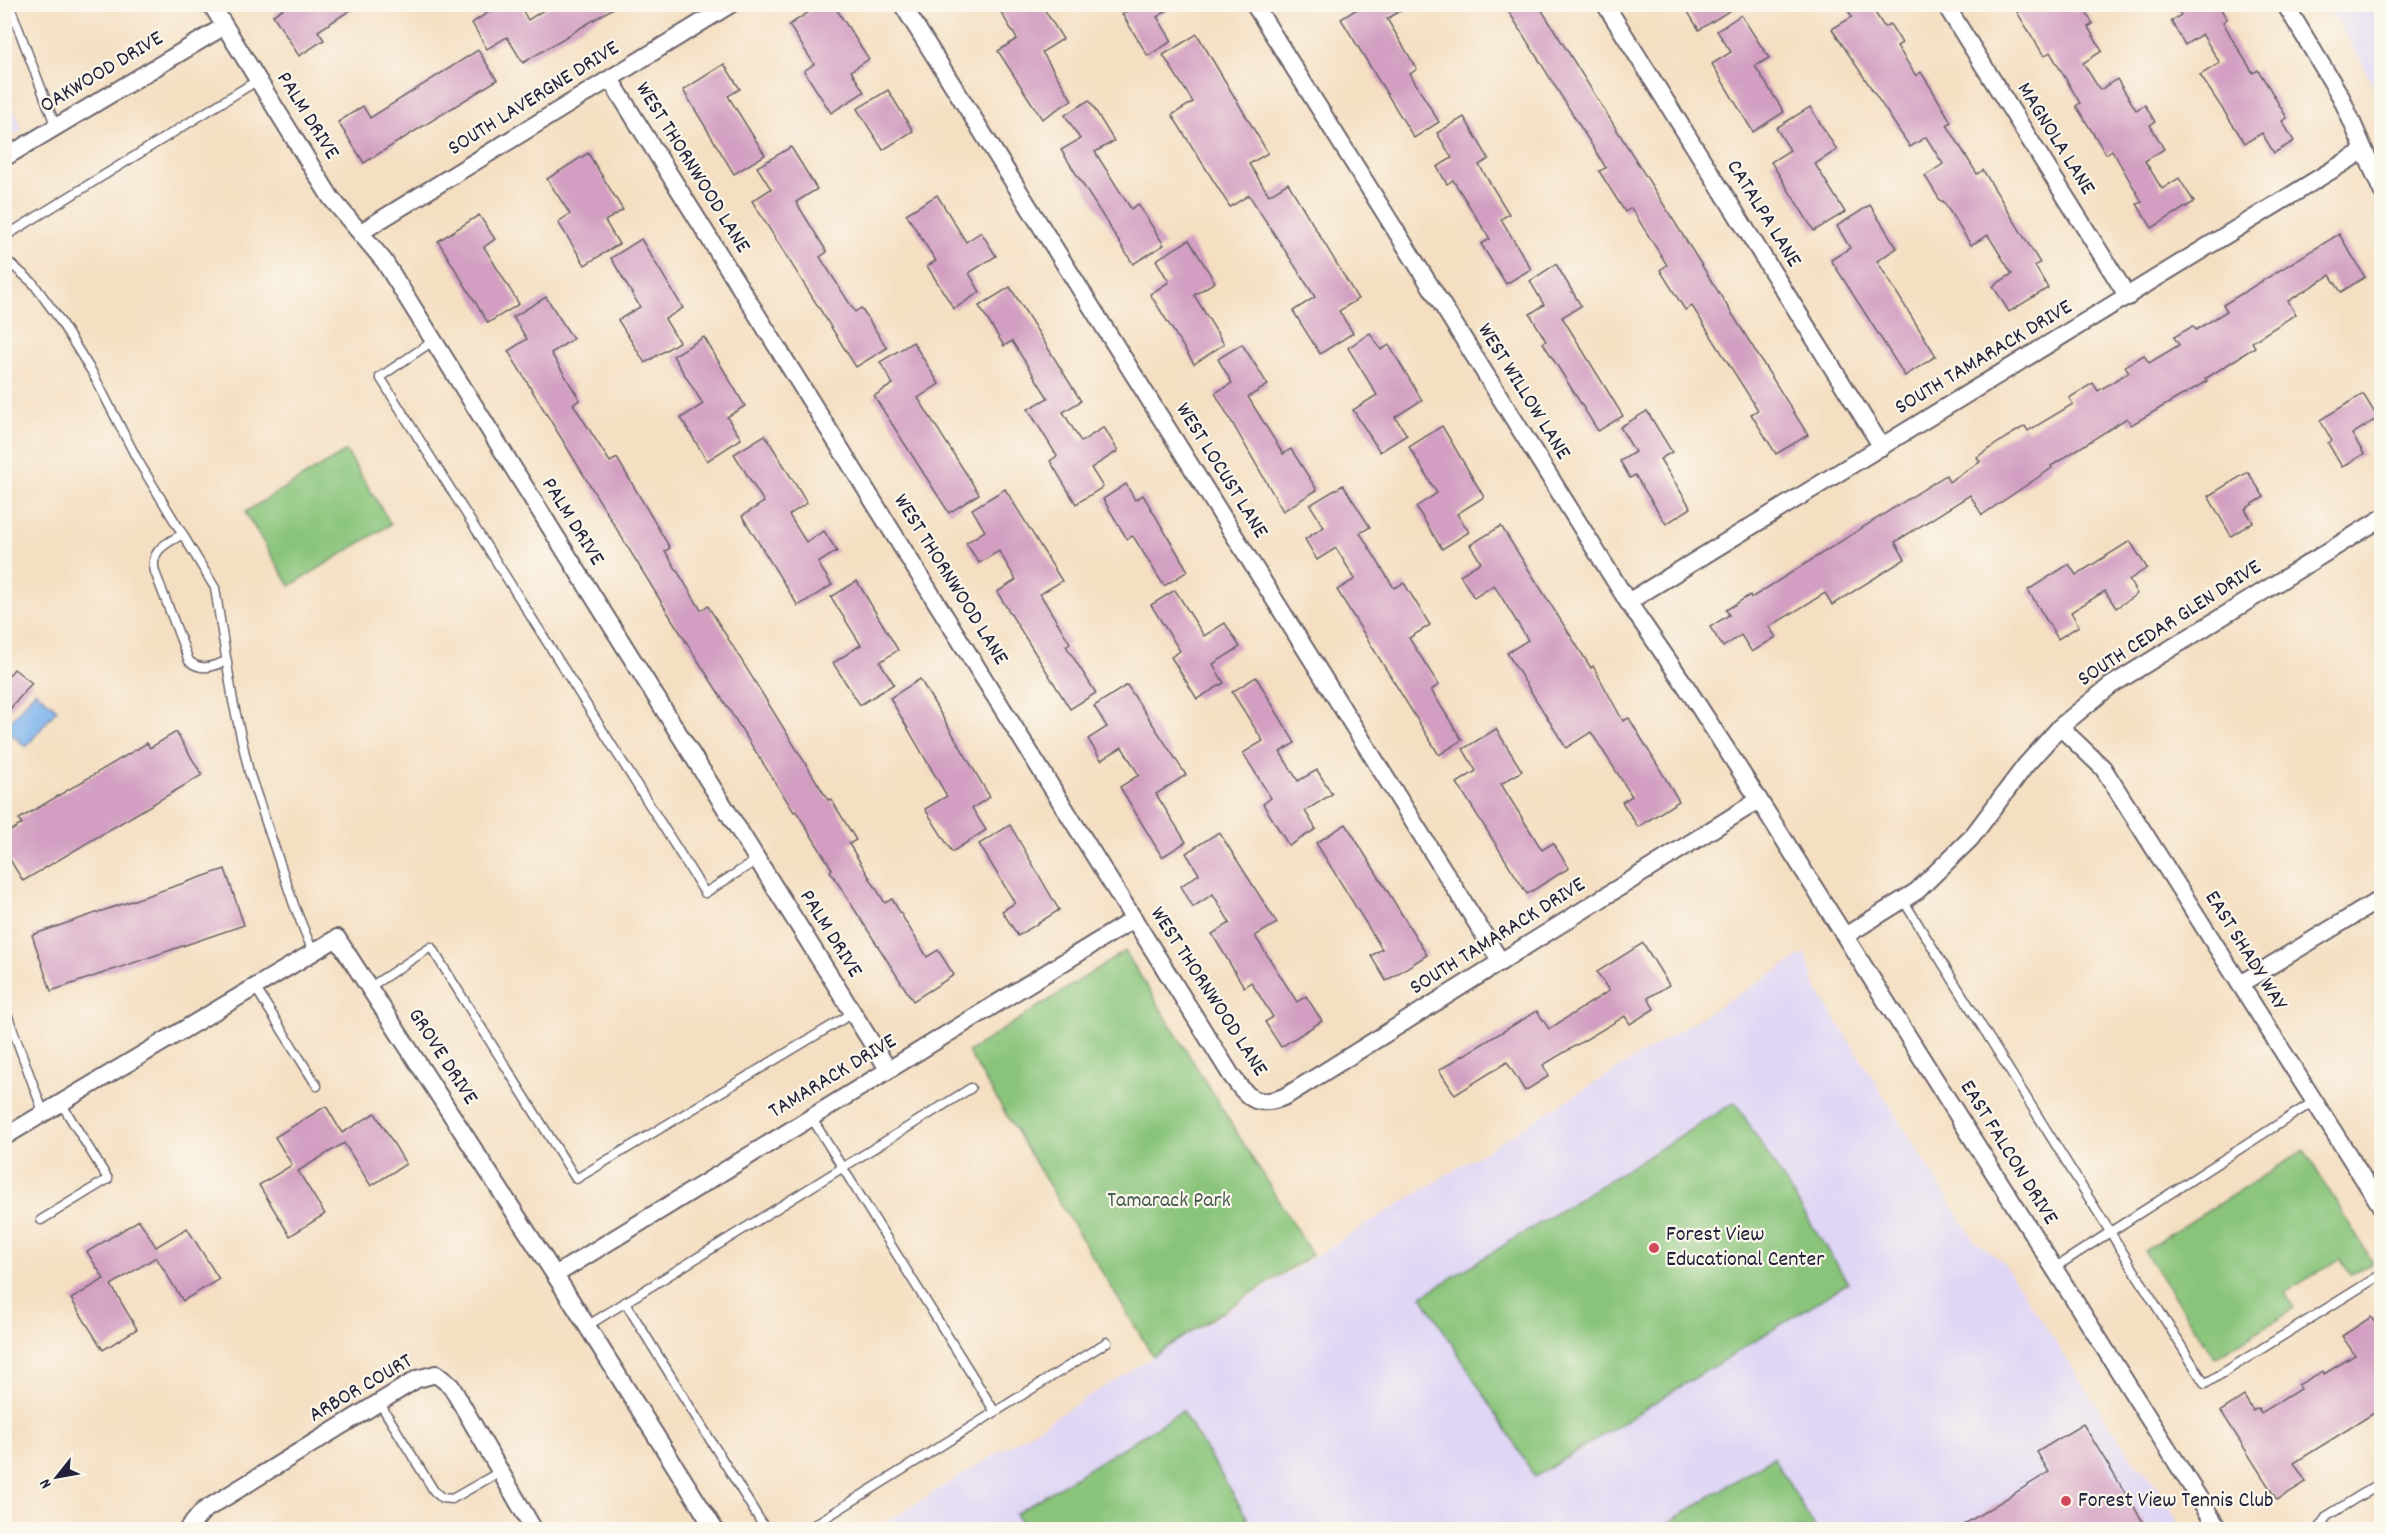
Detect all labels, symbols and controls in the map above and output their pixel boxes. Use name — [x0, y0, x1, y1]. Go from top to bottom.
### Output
street label: OAKWOOD DRIVE — [35, 24, 169, 122]
street label: SOUTH LAVERGNE DRIVE — [442, 34, 626, 164]
street label: PALM DRIVE — [268, 66, 346, 166]
street label: WEST THORNWOOD LANE — [627, 76, 757, 260]
street label: MAGNOLA LANE — [2008, 77, 2102, 201]
street label: CATALPA LANE — [1718, 154, 1808, 274]
street label: SOUTH TAMARACK DRIVE — [1889, 293, 2079, 423]
street label: WEST WILLOW LANE — [1469, 318, 1577, 466]
street label: WEST LOCUST LANE — [1167, 397, 1275, 545]
street label: PALM DRIVE — [533, 472, 611, 572]
street label: WEST THORNWOOD LANE — [885, 488, 1015, 672]
street label: SOUTH CEDAR GLEN DRIVE — [2072, 553, 2268, 695]
street label: SOUTH TAMARACK DRIVE — [1404, 870, 1592, 1004]
street label: PALM DRIVE — [791, 884, 869, 984]
street label: EAST SHADY WAY — [2196, 885, 2295, 1018]
street label: WEST THORNWOOD LANE — [1141, 901, 1275, 1083]
street label: GROVE DRIVE — [399, 1003, 485, 1111]
street label: TAMARACK DRIVE — [763, 1027, 903, 1127]
street label: EAST FALCON DRIVE — [1951, 1075, 2065, 1231]
park label: Tamarack Park — [1107, 1186, 1231, 1217]
place label: Forest View Educational Center — [1666, 1220, 1825, 1276]
marker: Forest View Educational Center — [1647, 1241, 1661, 1255]
street label: ARBOR COURT — [303, 1347, 419, 1431]
north arrow — [27, 1447, 87, 1507]
text: N — [34, 1474, 58, 1493]
place label: Forest View Tennis Club — [2078, 1486, 2274, 1517]
marker: Forest View Tennis Club — [2059, 1494, 2073, 1508]

